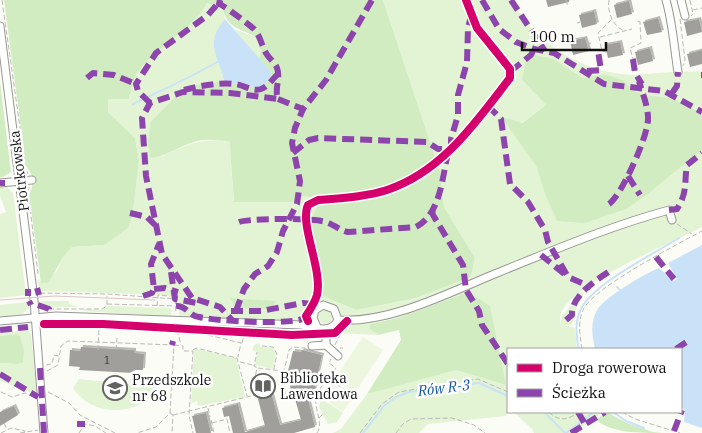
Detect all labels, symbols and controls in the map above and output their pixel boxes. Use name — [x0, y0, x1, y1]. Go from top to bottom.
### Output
scale bar — [522, 20, 606, 52]
text: 100 m — [530, 27, 575, 46]
street label: Piotrkowska — [5, 129, 33, 213]
legend — [507, 348, 682, 413]
house number: 1 — [104, 353, 110, 367]
text: Droga rowerowa — [552, 358, 667, 377]
place label: Biblioteka Lawendowa — [280, 369, 358, 403]
place label: Przedszkole nr 68 — [132, 371, 211, 405]
library icon: Biblioteka Lawendowa — [250, 373, 276, 399]
school or university icon: Przedszkole nr 68 — [102, 375, 128, 401]
water label: Rów R-3 — [416, 375, 472, 400]
text: Ścieżka — [552, 383, 606, 402]

